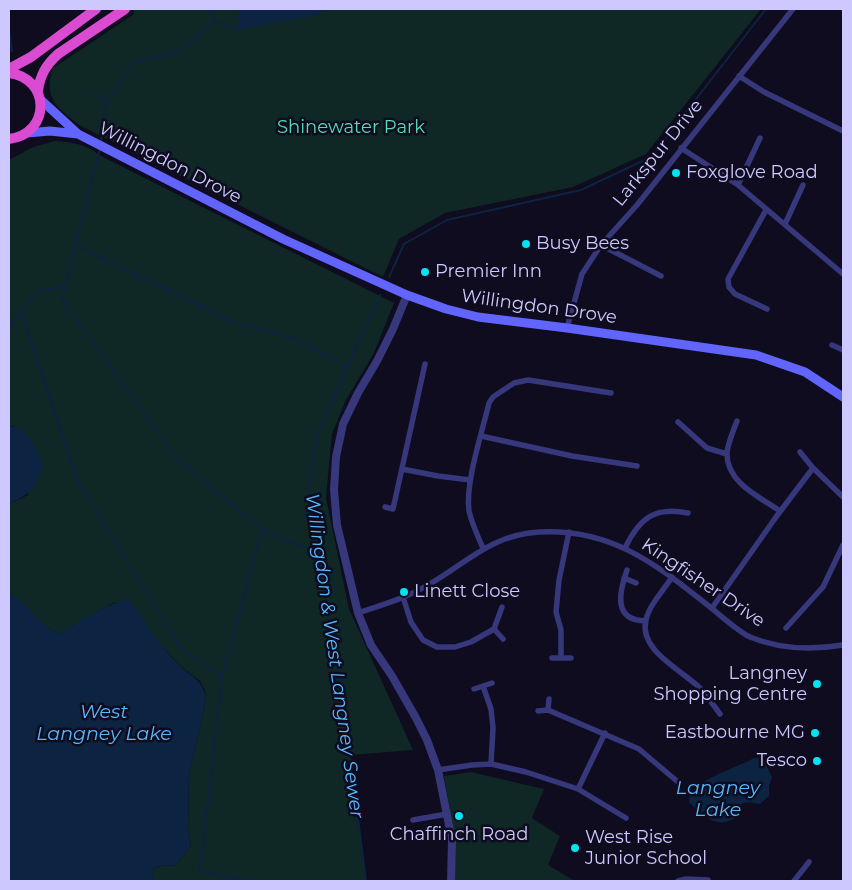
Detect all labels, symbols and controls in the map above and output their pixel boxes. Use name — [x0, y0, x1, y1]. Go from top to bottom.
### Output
street label: Larkspur Drive — [608, 95, 708, 211]
park label: Shinewater Park — [277, 117, 425, 139]
street label: Willingdon Drove — [95, 118, 245, 208]
place label: Foxglove Road — [686, 162, 818, 184]
marker: Foxglove Road — [670, 167, 682, 179]
place label: Busy Bees — [536, 233, 629, 255]
marker: Busy Bees — [520, 238, 532, 250]
place label: Premier Inn — [435, 261, 542, 283]
marker: Premier Inn — [419, 266, 431, 278]
street label: Willingdon Drove — [460, 285, 618, 329]
water label: Willingdon & West Langney Sewer — [300, 492, 368, 820]
street label: Kingfisher Drive — [637, 534, 769, 632]
place label: Linett Close — [414, 581, 520, 603]
marker: Linett Close — [398, 586, 410, 598]
place label: Langney Shopping Centre — [653, 663, 807, 706]
marker: Langney Shopping Centre — [811, 678, 823, 690]
water label: West Langney Lake — [36, 701, 172, 745]
place label: Eastbourne MG — [665, 722, 805, 744]
marker: Eastbourne MG — [809, 727, 821, 739]
place label: Tesco — [757, 750, 807, 772]
marker: Tesco — [811, 755, 823, 767]
water label: Langney Lake — [676, 777, 760, 821]
marker: Chaffinch Road — [453, 810, 465, 822]
place label: Chaffinch Road — [390, 824, 528, 846]
place label: West Rise Junior School — [585, 827, 707, 870]
marker: West Rise Junior School — [569, 842, 581, 854]

